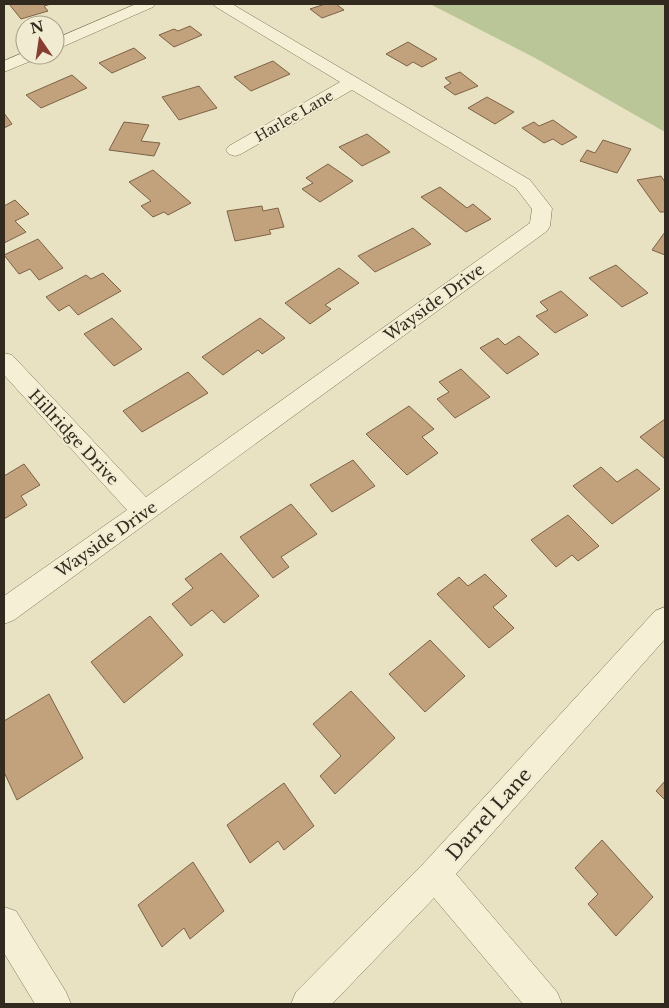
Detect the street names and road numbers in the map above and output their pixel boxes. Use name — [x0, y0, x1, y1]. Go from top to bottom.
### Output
street label: Harlee Lane — [252, 86, 336, 146]
street label: Wayside Drive — [379, 259, 488, 346]
street label: Hillridge Drive — [25, 385, 123, 489]
street label: Wayside Drive — [51, 497, 160, 582]
street label: Darrel Lane — [442, 763, 536, 865]

